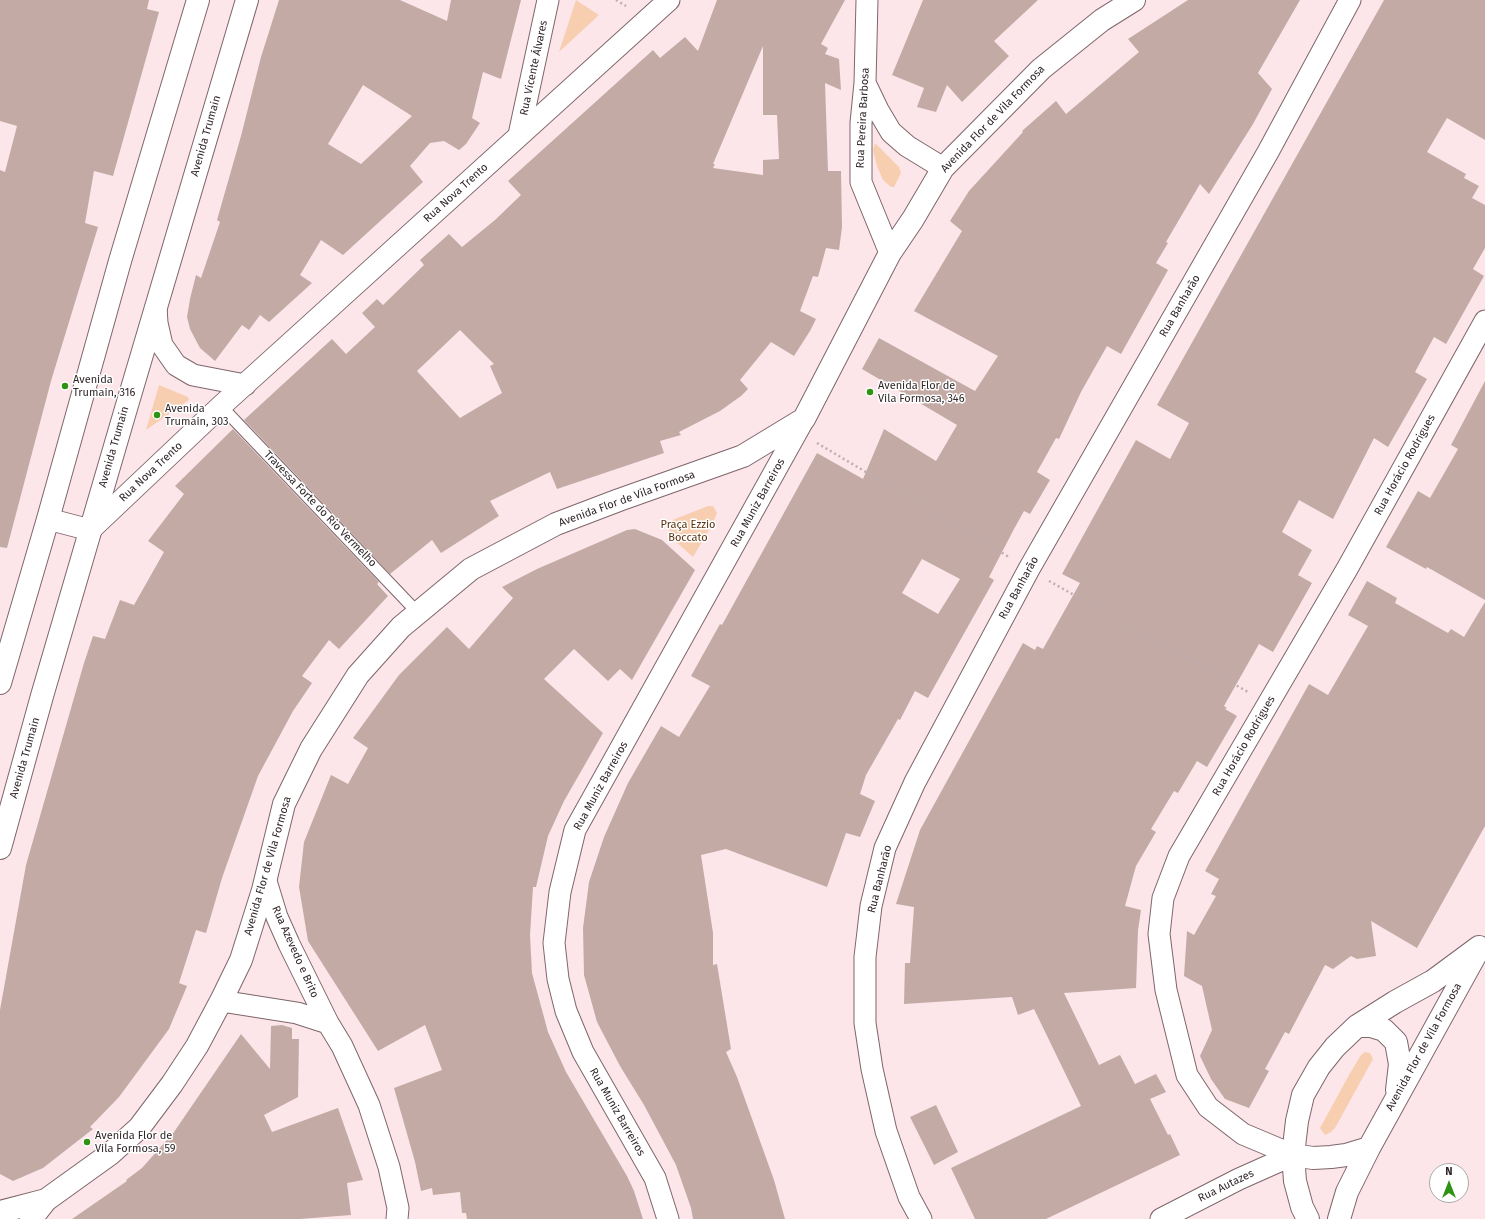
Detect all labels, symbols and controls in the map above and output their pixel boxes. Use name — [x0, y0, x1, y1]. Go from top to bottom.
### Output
street label: Rua Vicente Álvares — [517, 19, 551, 117]
street label: Avenida Flor de Vila Formosa — [938, 63, 1048, 175]
street label: Rua Pereira Barbosa — [854, 67, 872, 169]
street label: Avenida Trumain — [188, 94, 224, 178]
street label: Rua Nova Trento — [421, 161, 491, 225]
street label: Rua Banharão — [1157, 272, 1203, 340]
place label: Avenida Trumain, 316 — [73, 373, 135, 399]
place label: Avenida Flor de Vila Formosa, 346 — [878, 379, 965, 405]
marker: Avenida Trumain, 316 — [60, 381, 70, 391]
marker: Avenida Flor de Vila Formosa, 346 — [865, 387, 875, 397]
place label: Avenida Trumain, 303 — [165, 402, 229, 428]
street label: Avenida Trumain — [96, 405, 132, 489]
marker: Avenida Trumain, 303 — [152, 410, 162, 420]
street label: Rua Horácio Rodrigues — [1372, 412, 1438, 518]
street label: Rua Nova Trento — [117, 439, 185, 505]
street label: Travessa Forte do Rio Vermelho — [261, 448, 379, 570]
street label: Rua Muniz Barreiros — [728, 456, 788, 550]
street label: Avenida Flor de Vila Formosa — [557, 468, 697, 530]
park label: Praça Ezzio Boccato — [660, 518, 716, 544]
street label: Rua Banharão — [996, 554, 1042, 622]
street label: Rua Horácio Rodrigues — [1210, 694, 1278, 798]
street label: Avenida Trumain — [7, 716, 43, 800]
street label: Rua Muniz Barreiros — [571, 739, 631, 833]
street label: Avenida Flor de Vila Formosa — [242, 795, 294, 937]
street label: Rua Banharão — [865, 844, 895, 914]
street label: Rua Azevedo e Brito — [269, 904, 321, 1000]
street label: Avenida Flor de Vila Formosa — [1383, 981, 1465, 1113]
street label: Rua Muniz Barreiros — [586, 1066, 648, 1158]
place label: Avenida Flor de Vila Formosa, 59 — [95, 1129, 176, 1155]
marker: Avenida Flor de Vila Formosa, 59 — [82, 1137, 92, 1147]
north arrow — [1429, 1163, 1469, 1203]
text: N — [1445, 1165, 1453, 1178]
street label: Rua Autazes — [1196, 1167, 1256, 1205]

